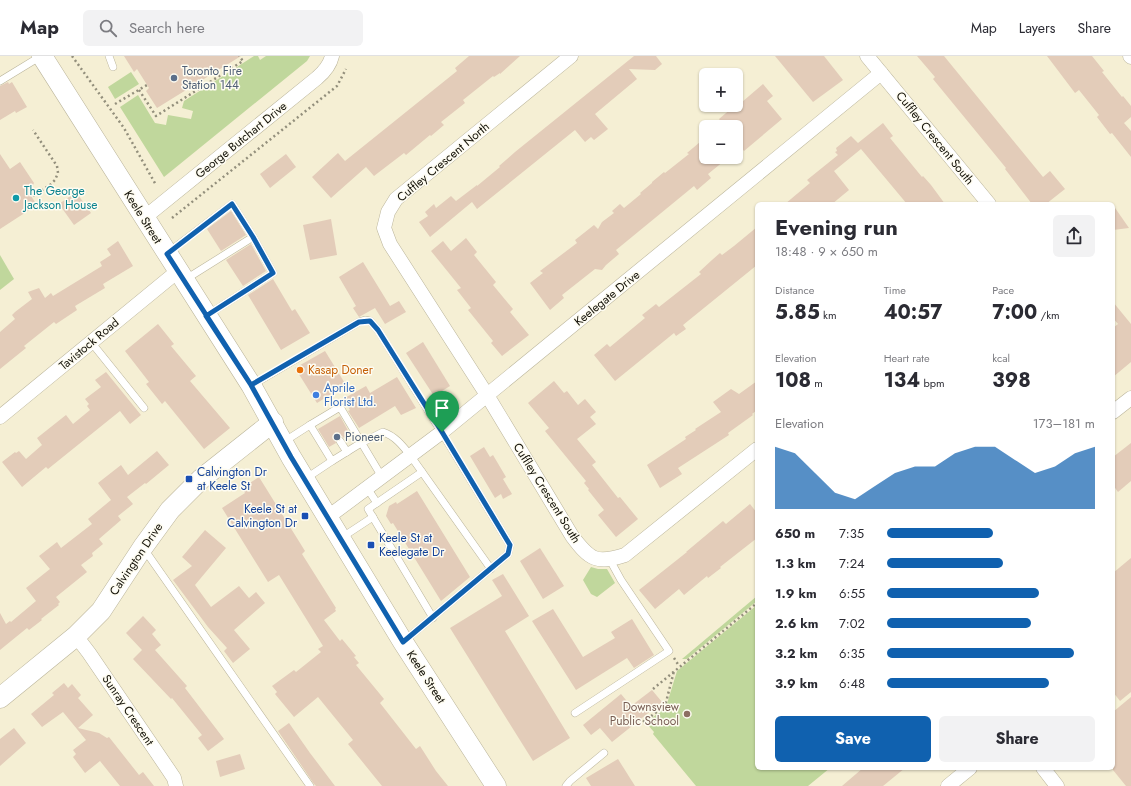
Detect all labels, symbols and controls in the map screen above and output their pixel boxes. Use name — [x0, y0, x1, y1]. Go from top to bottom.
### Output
search box — [83, 10, 363, 46]
text: Map — [20, 14, 59, 41]
icon: search — [97, 17, 119, 39]
text: Search here — [129, 17, 205, 39]
text: Map — [971, 18, 997, 38]
text: Layers — [1019, 18, 1055, 38]
text: Share — [1077, 18, 1111, 38]
place label: Toronto Fire Station 144 — [182, 62, 242, 94]
map controls — [699, 68, 743, 164]
button: + — [699, 68, 743, 112]
marker: Toronto Fire Station 144 — [169, 73, 179, 83]
street label: Cuffley Crescent South — [892, 87, 978, 189]
street label: George Butchart Drive — [191, 97, 291, 183]
street label: Cuffley Crescent North — [393, 118, 493, 206]
button: − — [699, 120, 743, 164]
place label: The George Jackson House — [22, 182, 97, 214]
street label: Keele Street — [119, 187, 167, 247]
marker: The George Jackson House — [11, 193, 21, 203]
text: Evening run — [775, 211, 898, 243]
button: share — [1053, 215, 1095, 257]
text: 18:48 · 9 × 650 m — [775, 242, 878, 261]
street label: Keelegate Drive — [570, 266, 644, 330]
text: Distance — [775, 282, 814, 298]
text: Time — [884, 282, 906, 298]
text: Pace — [992, 282, 1014, 298]
text: 5.85 — [775, 298, 820, 327]
text: 40:57 — [884, 298, 942, 327]
text: 7:00 — [992, 298, 1037, 327]
text: km — [820, 307, 837, 323]
text: /km — [1037, 307, 1060, 323]
street label: Tavistock Road — [55, 314, 123, 374]
text: Elevation — [775, 350, 817, 366]
text: Heart rate — [884, 350, 930, 366]
text: kcal — [992, 350, 1010, 366]
place label: Kasap Doner — [308, 361, 374, 379]
marker: Kasap Doner — [295, 365, 305, 375]
text: 108 — [775, 366, 811, 395]
text: 134 — [884, 366, 920, 395]
text: 398 — [992, 366, 1031, 395]
text: m — [811, 375, 823, 391]
text: bpm — [920, 375, 945, 391]
place label: Aprile Florist Ltd. — [324, 379, 377, 411]
marker: Aprile Florist Ltd. — [311, 390, 321, 400]
pin — [425, 391, 459, 432]
icon: arrive — [431, 397, 453, 419]
text: Elevation — [775, 414, 824, 433]
text: 173–181 m — [1033, 414, 1095, 433]
place label: Pioneer — [345, 428, 385, 446]
marker: Pioneer — [332, 432, 342, 442]
street label: Cuffley Crescent South — [509, 439, 585, 547]
place label: Calvington Dr at Keele St — [197, 463, 268, 495]
marker: Calvington Dr at Keele St — [184, 474, 194, 484]
place label: Keele St at Calvington Dr — [227, 500, 298, 532]
marker: Keele St at Calvington Dr — [300, 511, 310, 521]
street label: Calvington Drive — [105, 519, 167, 599]
text: 650 m — [775, 524, 815, 543]
text: 7:35 — [839, 524, 864, 543]
place label: Keele St at Keelegate Dr — [379, 529, 445, 561]
marker: Keele St at Keelegate Dr — [366, 540, 376, 550]
text: 1.3 km — [775, 554, 816, 573]
text: 7:24 — [839, 554, 865, 573]
text: 1.9 km — [775, 584, 817, 603]
text: 6:55 — [839, 584, 865, 603]
text: 2.6 km — [775, 614, 818, 633]
text: 7:02 — [839, 614, 865, 633]
text: 3.2 km — [775, 644, 818, 663]
text: 6:35 — [839, 644, 865, 663]
street label: Keele Street — [402, 647, 450, 707]
street label: Sunray Crescent — [98, 671, 158, 749]
text: 3.9 km — [775, 674, 818, 693]
text: 6:48 — [839, 674, 865, 693]
place label: Downsview Public School — [610, 698, 680, 730]
marker: Downsview Public School — [682, 709, 692, 719]
button: Save — [775, 716, 931, 762]
button: Share — [939, 716, 1095, 762]

